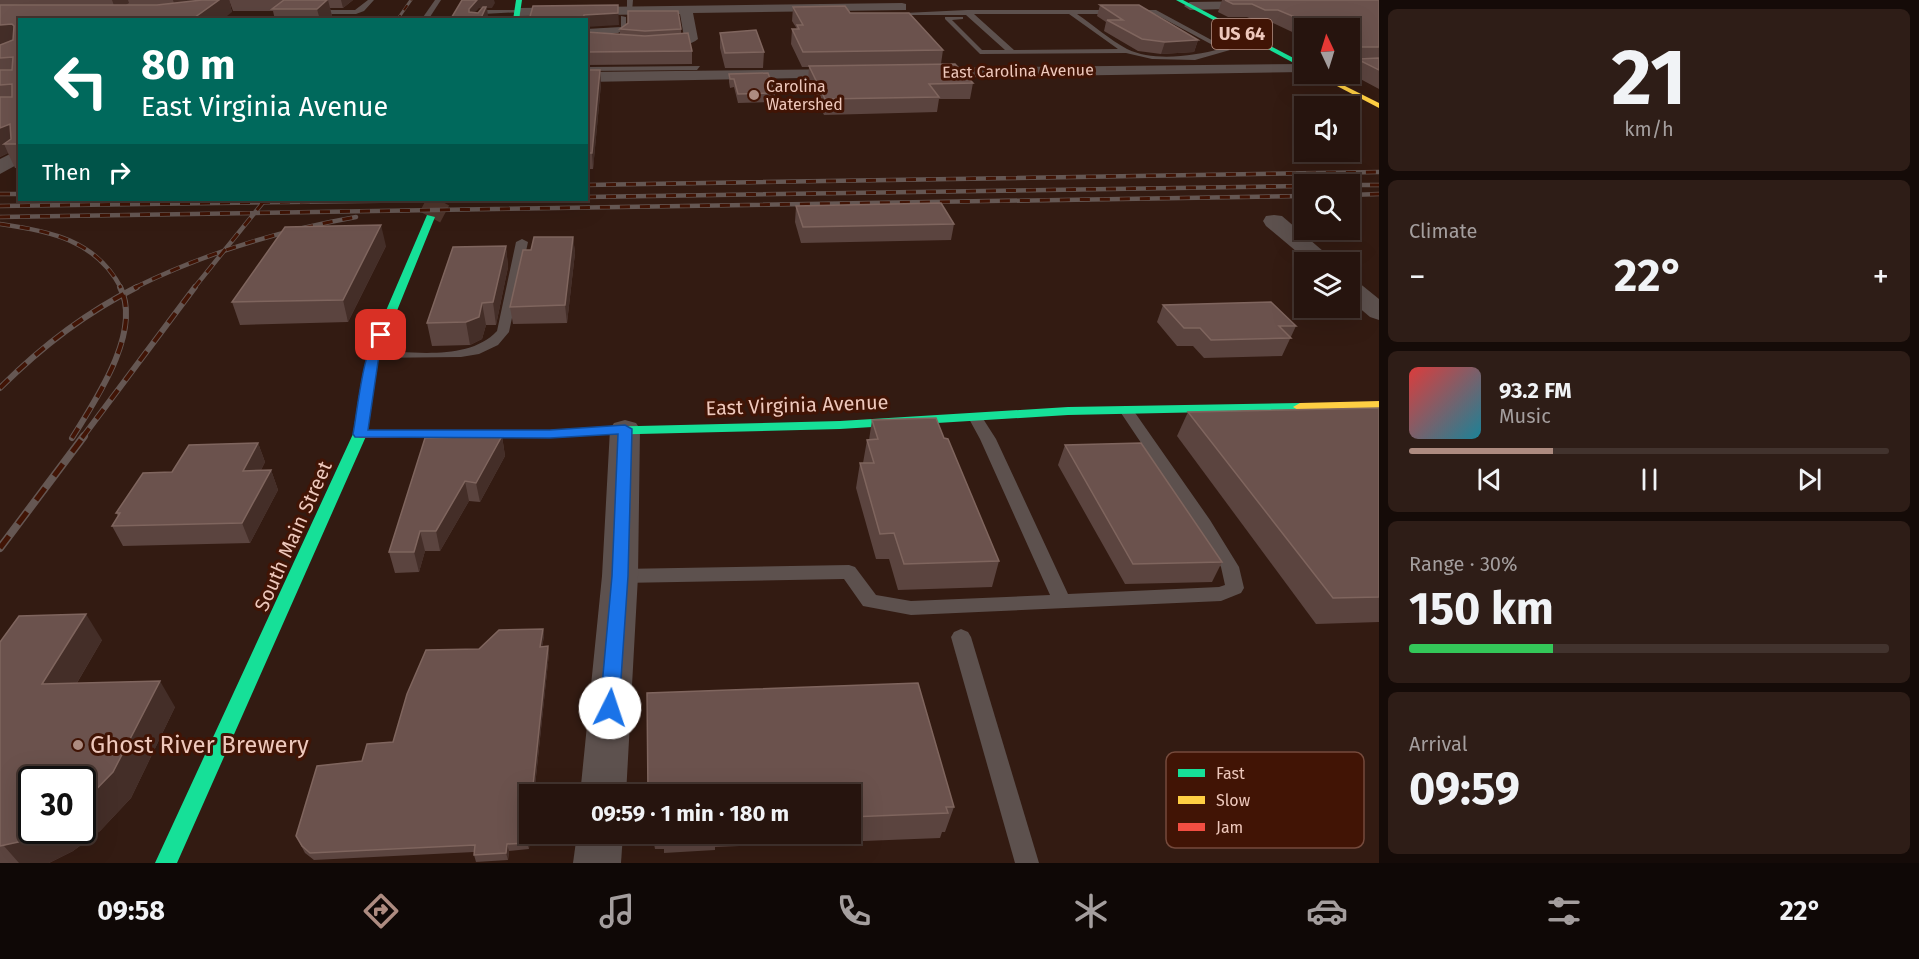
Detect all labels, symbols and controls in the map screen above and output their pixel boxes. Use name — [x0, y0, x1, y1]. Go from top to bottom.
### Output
north arrow — [1294, 18, 1360, 84]
map controls — [1294, 18, 1360, 318]
road number: US 64 — [1212, 19, 1272, 49]
text: 21 — [1612, 31, 1686, 125]
text: 80 m — [141, 40, 235, 90]
icon: left — [42, 42, 120, 120]
street label: East Carolina Avenue — [942, 60, 1094, 82]
place label: Carolina Watershed — [766, 77, 843, 114]
marker: Carolina Watershed — [747, 88, 761, 102]
text: East Virginia Avenue — [141, 91, 388, 123]
button: sound — [1294, 96, 1360, 162]
text: km/h — [1624, 117, 1674, 141]
icon: right — [103, 156, 136, 189]
text: Then — [42, 159, 91, 186]
button: search — [1294, 174, 1360, 240]
text: Climate — [1409, 219, 1477, 243]
text: 22° — [1614, 249, 1684, 303]
button: layers — [1294, 252, 1360, 318]
text: − — [1409, 257, 1426, 297]
text: + — [1873, 257, 1889, 297]
pin — [355, 309, 406, 360]
icon: arrive — [364, 318, 397, 351]
text: 93.2 FM — [1499, 377, 1572, 404]
street label: East Virginia Avenue — [705, 390, 889, 420]
text: Music — [1499, 404, 1551, 428]
street label: South Main Street — [249, 456, 337, 615]
icon: previous — [1473, 463, 1506, 496]
icon: pause — [1633, 463, 1666, 496]
icon: next — [1793, 463, 1826, 496]
text: Range · 30% — [1409, 552, 1518, 576]
text: 150 km — [1409, 582, 1554, 636]
position arrow — [578, 676, 642, 740]
place label: Ghost River Brewery — [90, 731, 309, 759]
text: Arrival — [1409, 732, 1468, 756]
marker: Ghost River Brewery — [71, 738, 85, 752]
legend — [1166, 752, 1364, 848]
text: 09:59 — [1409, 762, 1520, 816]
text: Fast — [1216, 764, 1245, 783]
speed limit sign: 30 — [18, 766, 96, 844]
text: Slow — [1216, 791, 1251, 810]
text: 09:59 · 1 min · 180 m — [591, 800, 789, 827]
text: Jam — [1216, 818, 1243, 837]
icon: directions — [360, 890, 402, 932]
icon: music — [596, 890, 638, 932]
icon: phone — [833, 890, 875, 932]
icon: climate — [1070, 890, 1112, 932]
icon: car — [1306, 890, 1348, 932]
icon: filters — [1543, 890, 1585, 932]
text: 09:58 — [97, 895, 165, 927]
text: 22° — [1780, 895, 1822, 927]

